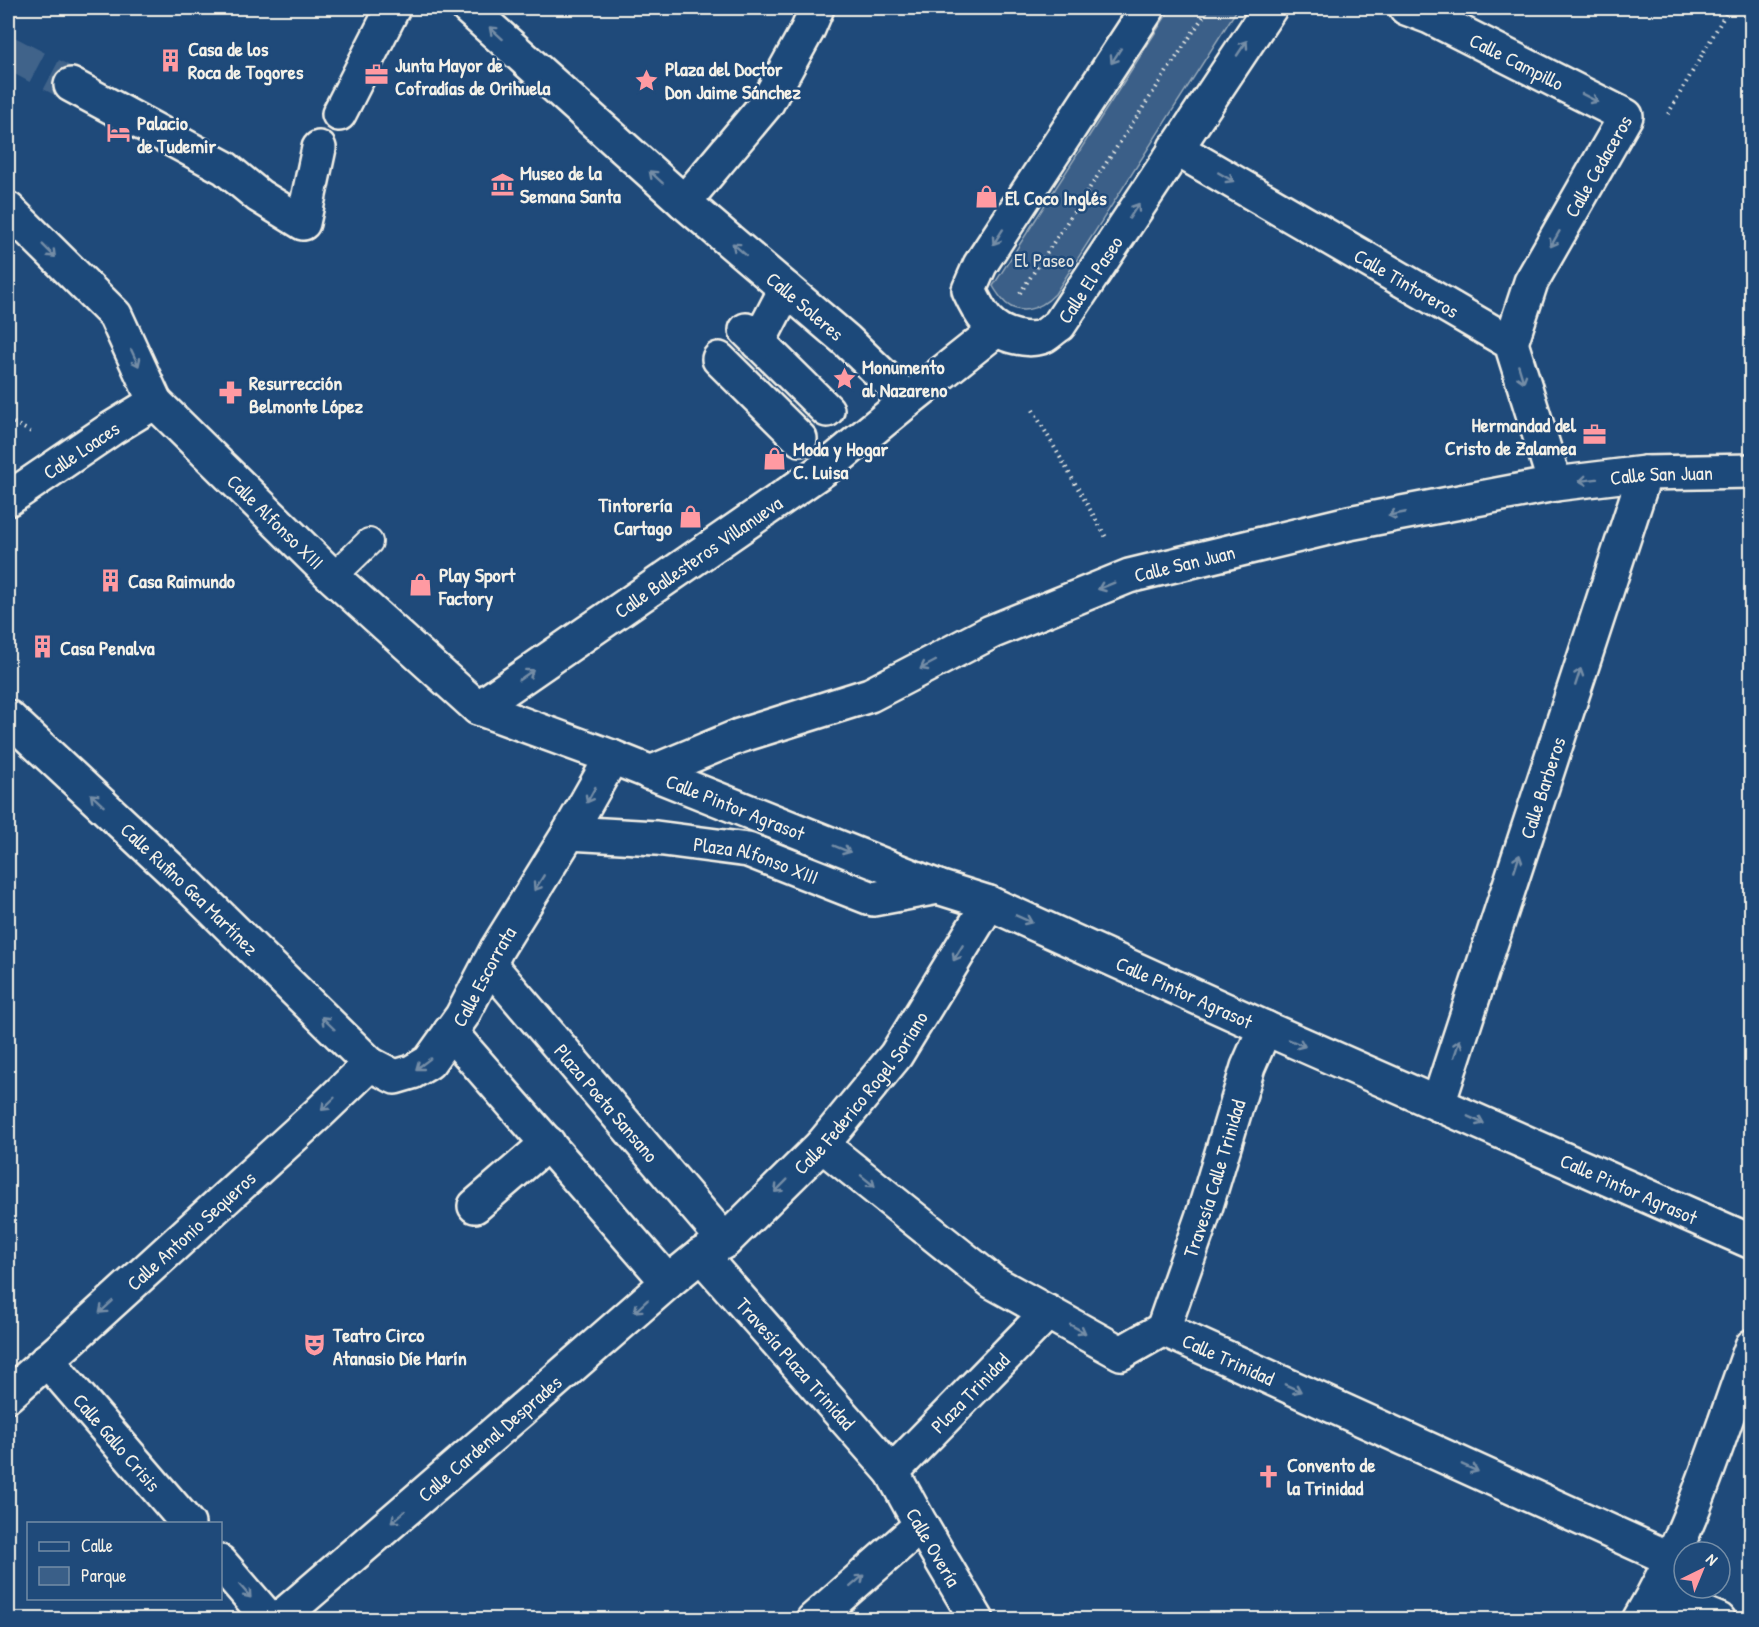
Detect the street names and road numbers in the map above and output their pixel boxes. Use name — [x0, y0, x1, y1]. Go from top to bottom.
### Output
street label: Calle Campillo — [1465, 26, 1569, 96]
street label: Calle Cedaceros — [1558, 110, 1638, 222]
street label: Calle El Paseo — [1051, 230, 1128, 328]
street label: Calle Tintoreros — [1349, 241, 1464, 324]
street label: Calle Soleres — [761, 265, 850, 346]
street label: Calle Loaces — [37, 414, 124, 485]
street label: Calle San Juan — [1608, 458, 1713, 491]
street label: Calle Alfonso XIII — [222, 467, 330, 575]
street label: Calle Ballesteros Villanueva — [608, 489, 787, 624]
street label: Calle San Juan — [1131, 537, 1238, 588]
street label: Calle Barberos — [1513, 733, 1571, 842]
street label: Calle Pintor Agrasot — [662, 766, 810, 847]
street label: Calle Rufino Gea Martínez — [115, 816, 265, 961]
street label: Plaza Alfonso XIII — [692, 830, 823, 890]
street label: Calle Escorrata — [445, 921, 522, 1032]
street label: Calle Pintor Agrasot — [1112, 949, 1258, 1035]
street label: Calle Federico Rogel Soriano — [787, 1006, 933, 1180]
street label: Plaza Poeta Sansano — [549, 1038, 665, 1167]
street label: Travesía Calle Trinidad — [1176, 1096, 1251, 1261]
street label: Calle Pintor Agrasot — [1556, 1146, 1703, 1230]
street label: Calle Antonio Sequeros — [120, 1164, 261, 1296]
street label: Travesía Plaza Trinidad — [731, 1291, 862, 1435]
street label: Calle Trinidad — [1178, 1326, 1279, 1391]
street label: Plaza Trinidad — [924, 1346, 1015, 1439]
street label: Calle Cardenal Desprades — [412, 1368, 567, 1507]
street label: Calle Gallo Crisis — [67, 1387, 168, 1497]
street label: Calle Overía — [900, 1503, 968, 1591]

